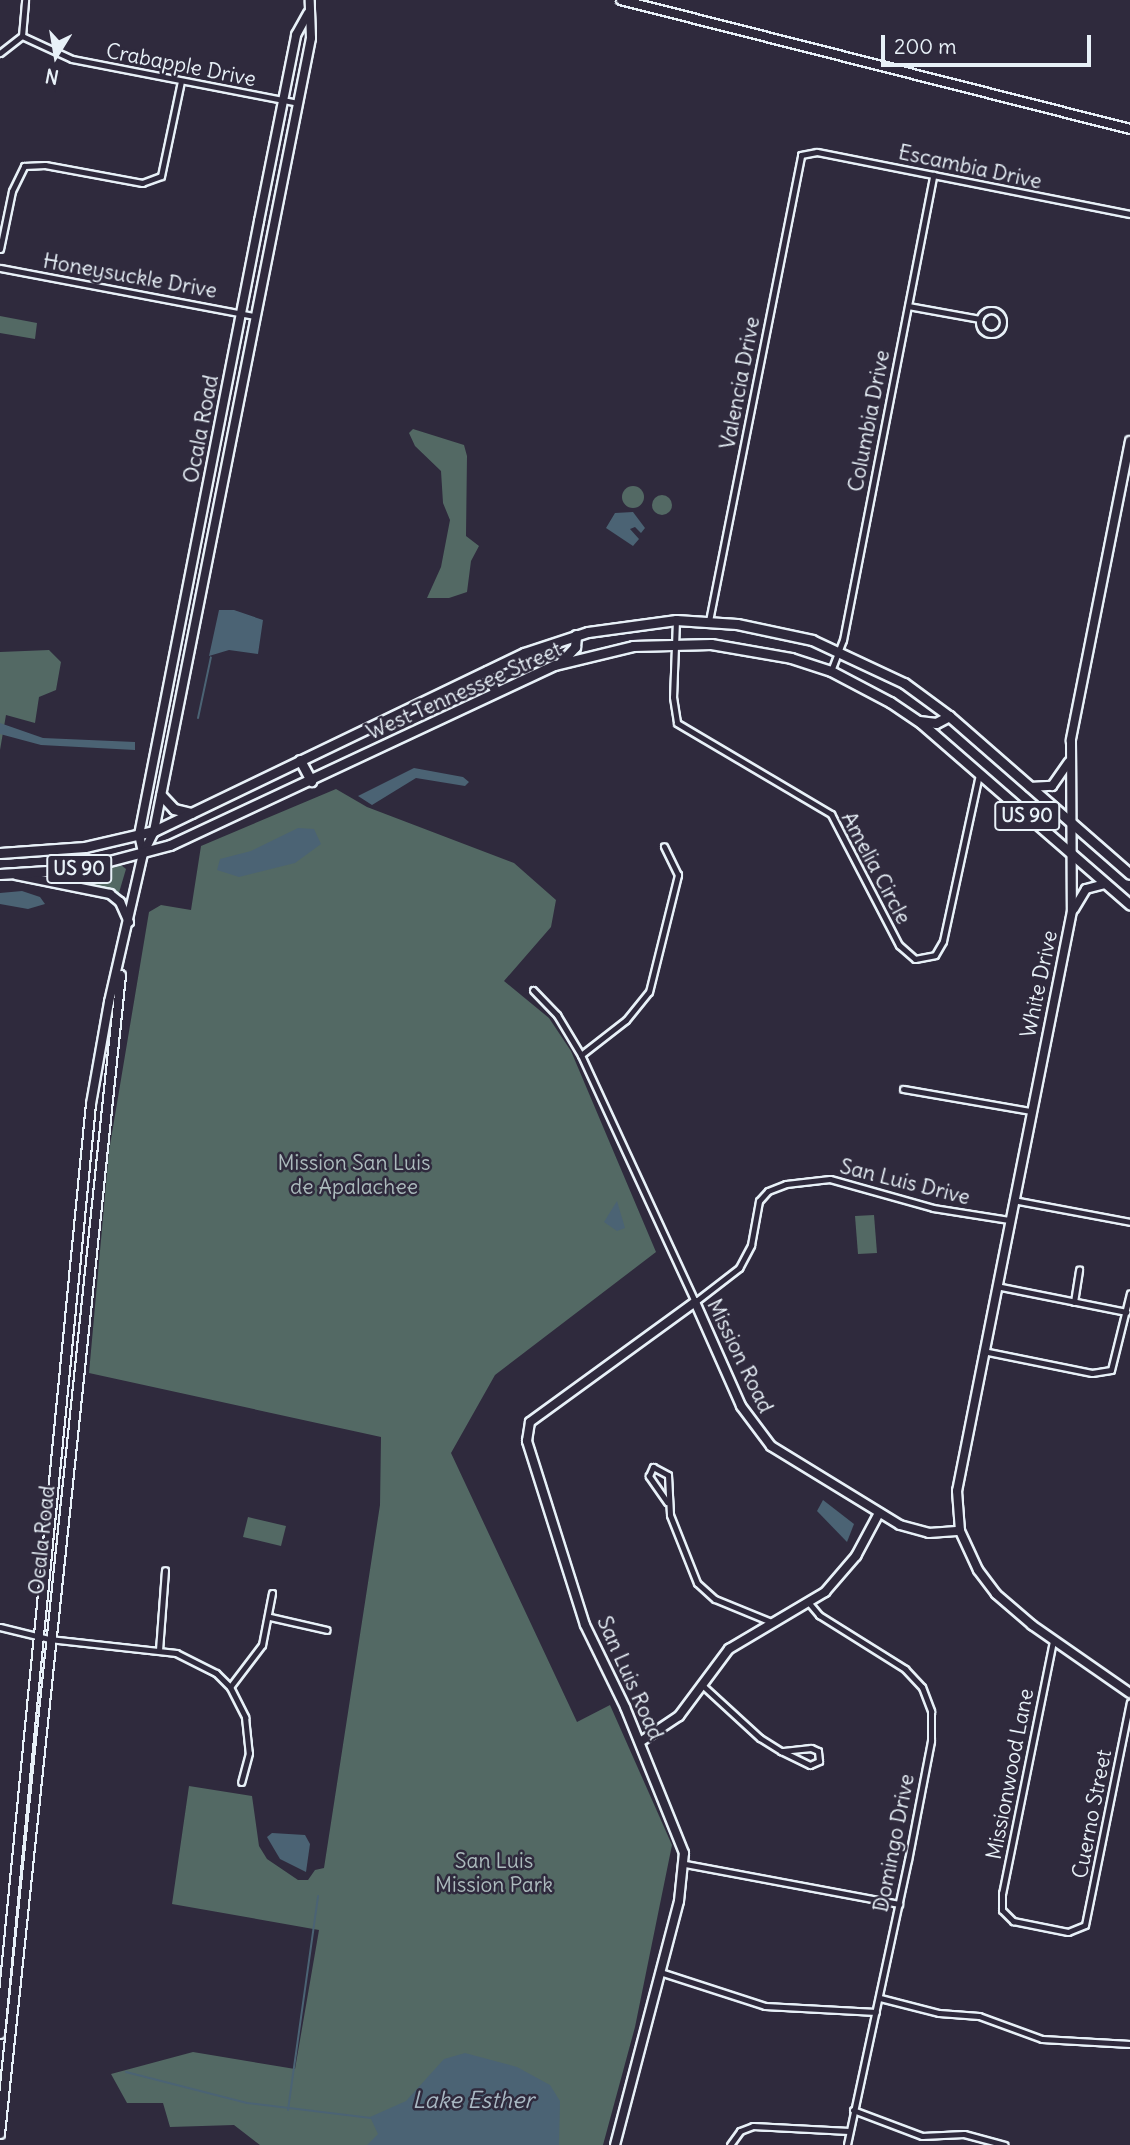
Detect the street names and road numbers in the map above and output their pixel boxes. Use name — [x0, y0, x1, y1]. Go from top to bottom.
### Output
street label: Crabapple Drive — [104, 38, 258, 92]
street label: Escambia Drive — [896, 140, 1044, 194]
street label: Honeysuckle Drive — [41, 248, 219, 304]
street label: Valencia Drive — [715, 315, 765, 451]
street label: Columbia Drive — [843, 348, 895, 494]
street label: Ocala Road — [178, 373, 224, 485]
street label: West Tennessee Street — [363, 637, 565, 745]
road number: US 90 — [994, 800, 1060, 832]
street label: Amelia Circle — [836, 808, 916, 928]
road number: US 90 — [46, 854, 112, 884]
street label: White Drive — [1015, 928, 1063, 1040]
street label: San Luis Drive — [837, 1154, 973, 1210]
street label: Mission Road — [702, 1295, 778, 1417]
street label: Ocala Road — [24, 1484, 60, 1596]
street label: San Luis Road — [591, 1612, 669, 1744]
street label: Missionwood Lane — [981, 1686, 1039, 1862]
street label: Cuerno Street — [1067, 1748, 1117, 1880]
street label: Domingo Drive — [868, 1772, 920, 1914]

